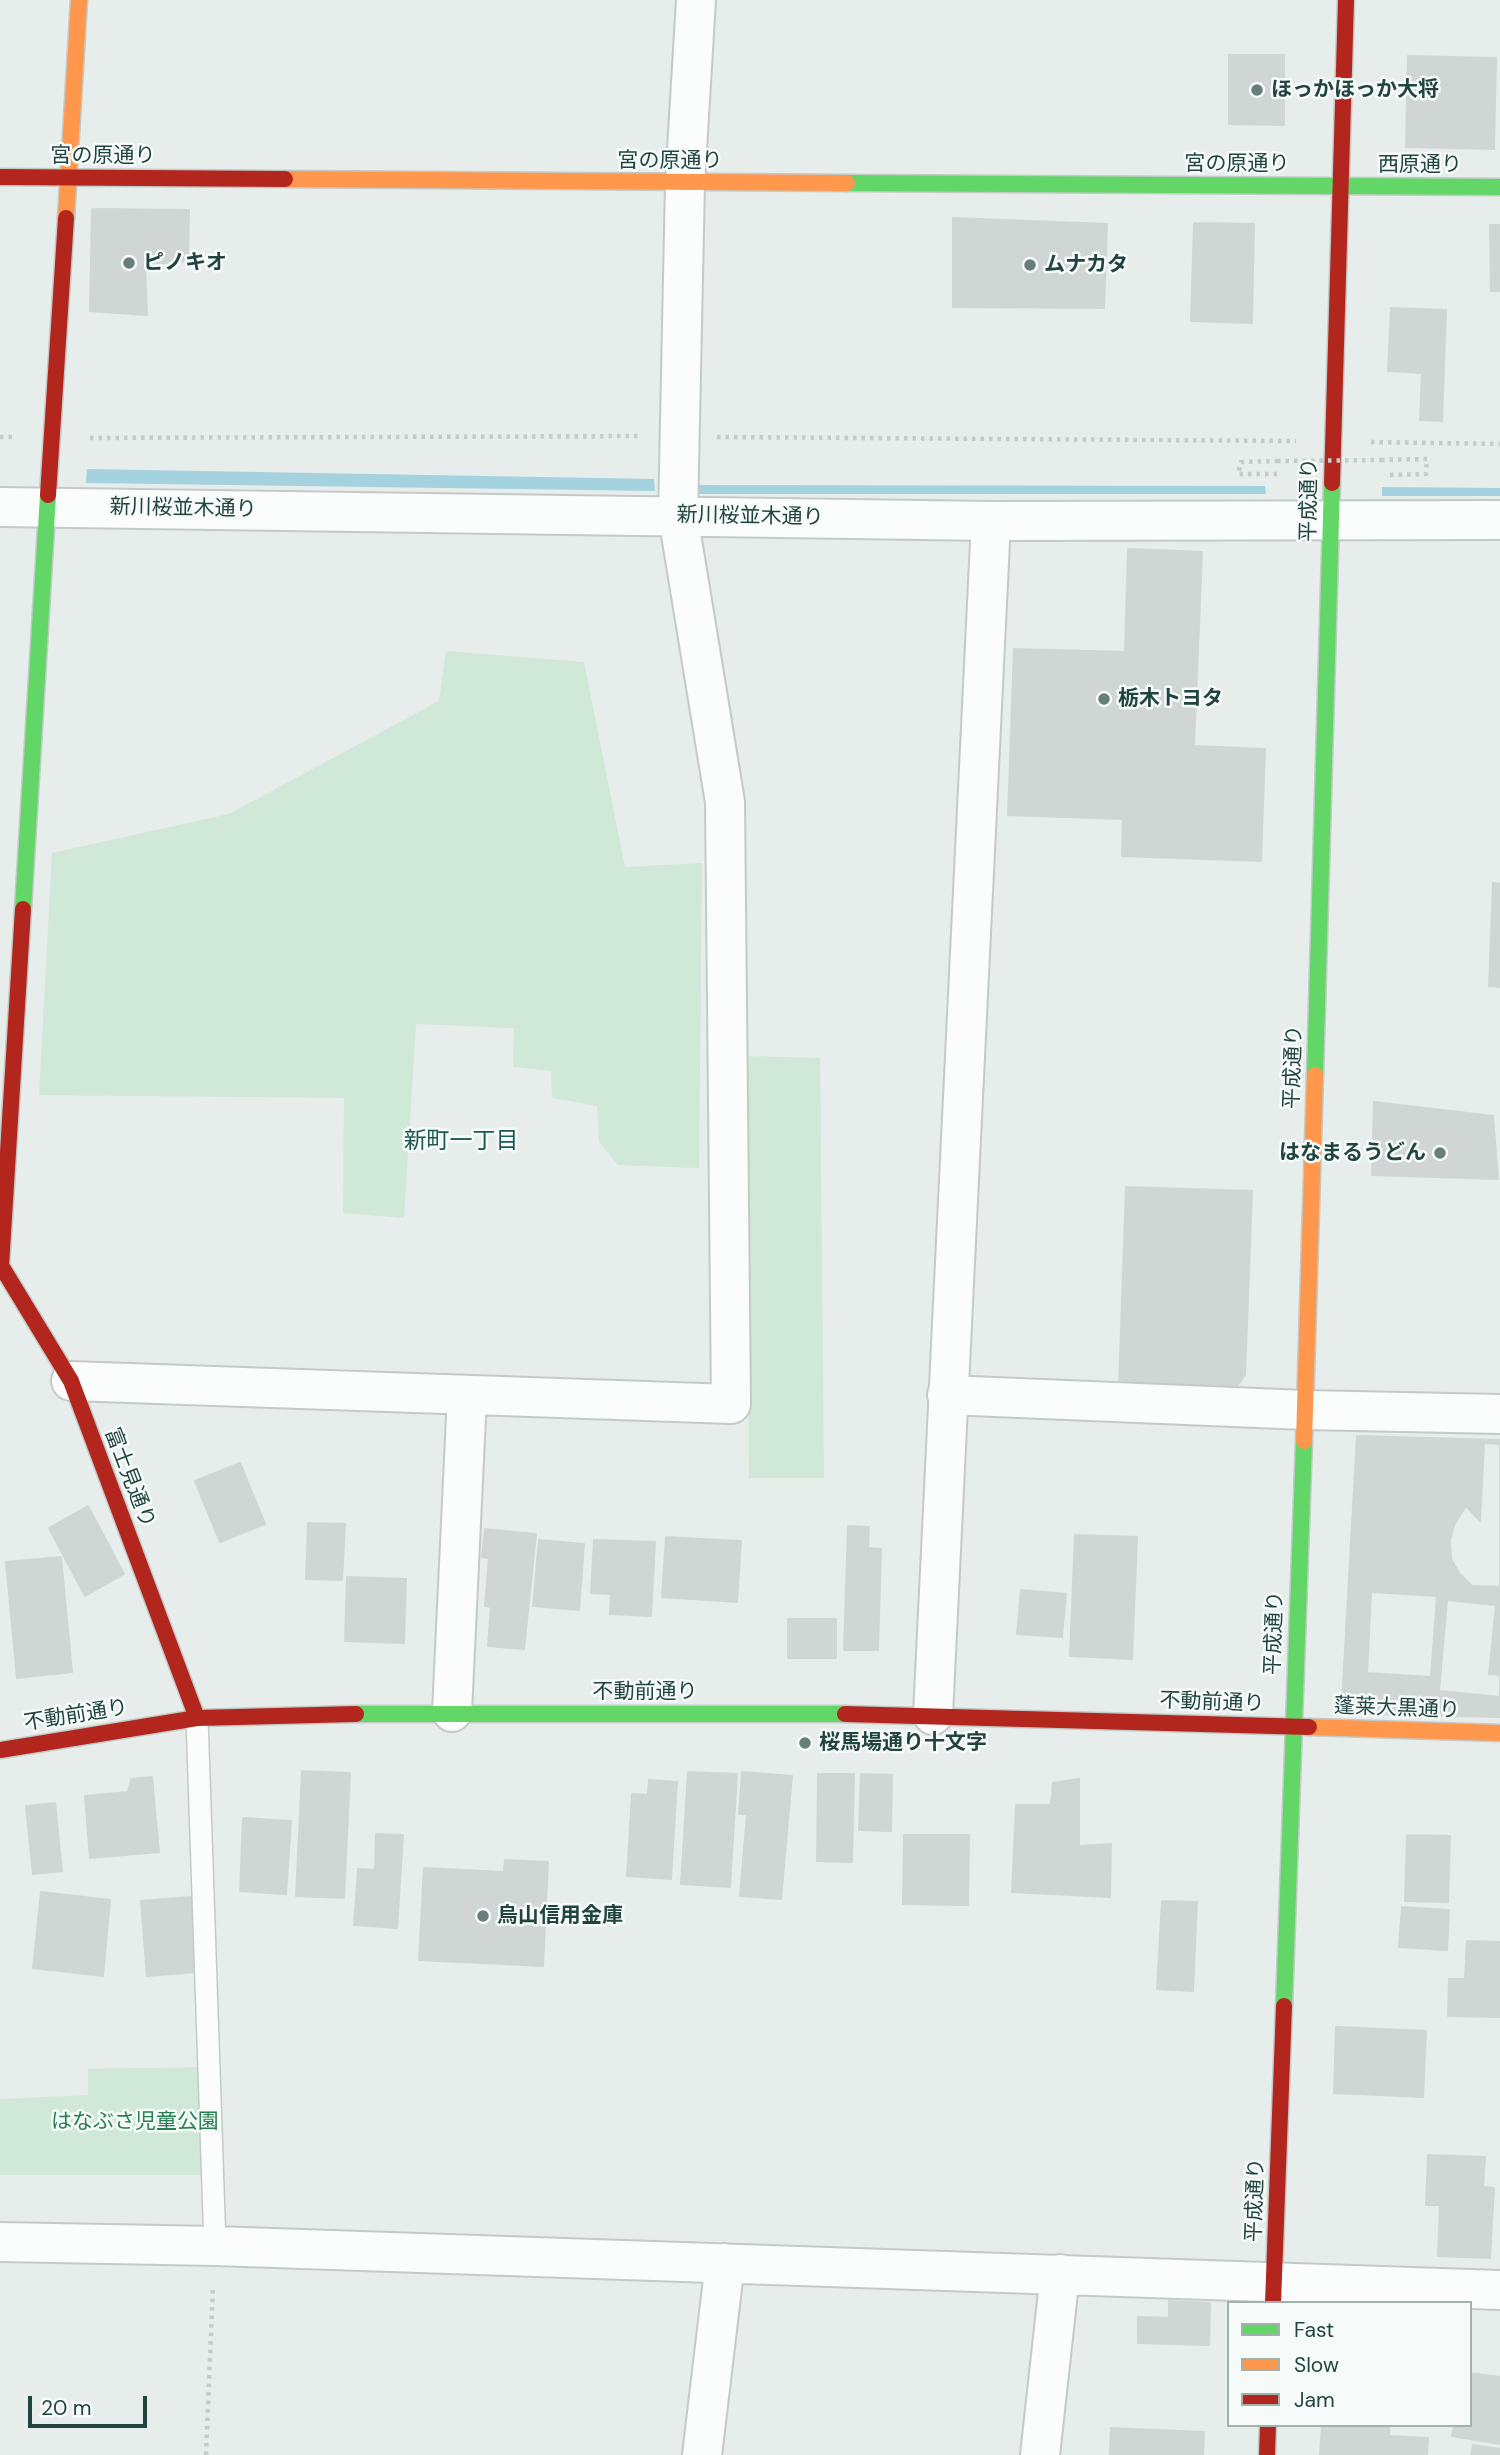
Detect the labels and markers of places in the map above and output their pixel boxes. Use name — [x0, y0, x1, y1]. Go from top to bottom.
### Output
place label: ほっかほっか大将 — [1271, 77, 1439, 103]
marker: ほっかほっか大将 — [1249, 82, 1265, 98]
place label: ピノキオ — [143, 250, 227, 276]
place label: ムナカタ — [1044, 252, 1128, 278]
marker: ピノキオ — [121, 255, 137, 271]
marker: ムナカタ — [1022, 257, 1038, 273]
place label: 栃木トヨタ — [1118, 686, 1223, 712]
marker: 栃木トヨタ — [1096, 691, 1112, 707]
place label: はなまるうどん — [1279, 1140, 1426, 1166]
marker: はなまるうどん — [1432, 1145, 1448, 1161]
place label: 桜馬場通り十文字 — [819, 1730, 987, 1756]
marker: 桜馬場通り十文字 — [797, 1735, 813, 1751]
place label: 烏山信用金庫 — [497, 1903, 623, 1929]
marker: 烏山信用金庫 — [475, 1908, 491, 1924]

